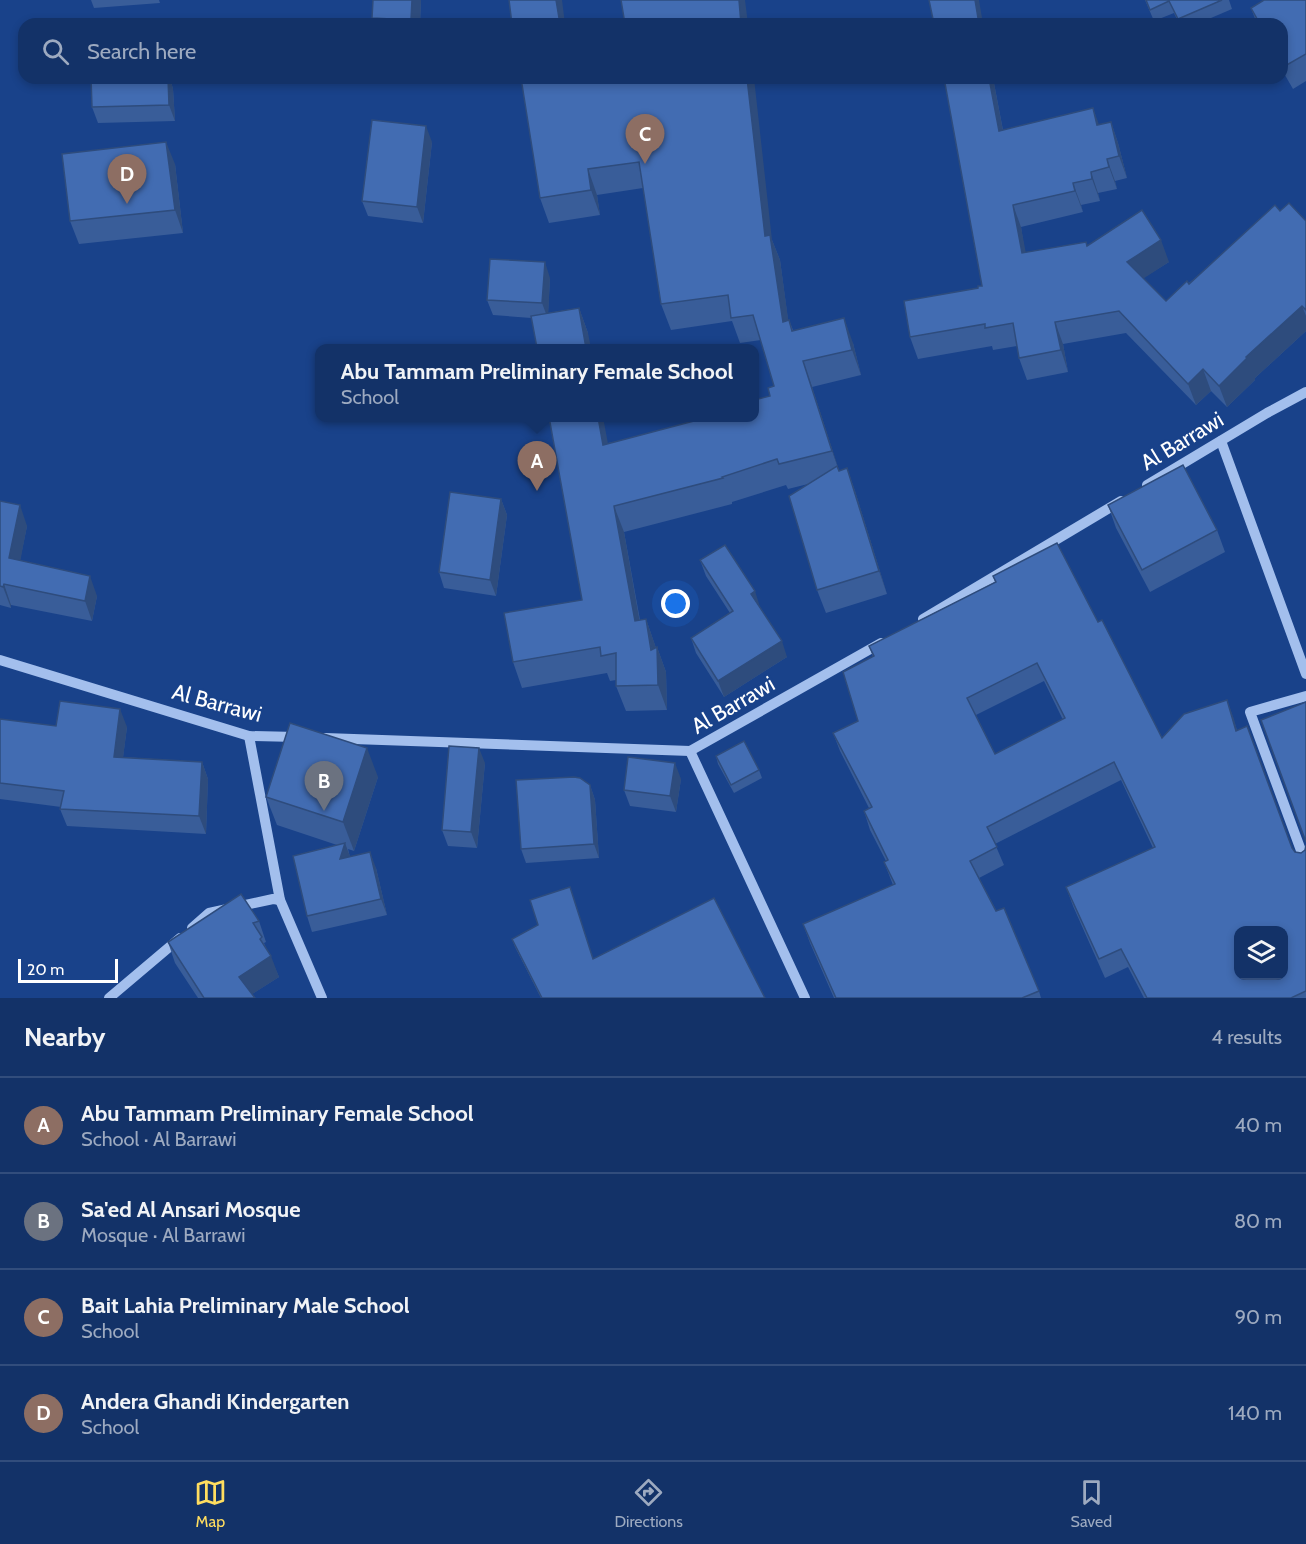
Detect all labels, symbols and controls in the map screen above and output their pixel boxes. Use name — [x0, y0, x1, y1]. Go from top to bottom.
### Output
search box — [18, 18, 1288, 84]
icon: search — [39, 35, 72, 68]
text: Search here — [87, 38, 196, 65]
pin: C — [626, 114, 664, 164]
pin: D — [108, 154, 146, 204]
popup — [315, 344, 759, 422]
text: Abu Tammam Preliminary Female School — [341, 358, 733, 385]
text: School — [341, 385, 399, 409]
street label: Al Barrawi — [1136, 406, 1228, 476]
pin: A — [518, 442, 556, 491]
your location — [661, 589, 690, 618]
street label: Al Barrawi — [686, 670, 780, 740]
street label: Al Barrawi — [169, 678, 265, 728]
pin: B — [304, 762, 344, 811]
map controls — [1234, 926, 1288, 980]
button: layers — [1234, 926, 1288, 980]
scale bar — [18, 956, 118, 983]
text: 20 m — [27, 960, 64, 979]
text: Nearby — [24, 1021, 105, 1053]
text: 4 results — [1211, 1025, 1282, 1049]
text: Abu Tammam Preliminary Female School — [81, 1100, 473, 1127]
text: A — [37, 1113, 50, 1137]
text: 40 m — [1234, 1113, 1282, 1137]
text: School · Al Barrawi — [81, 1127, 237, 1151]
text: Sa'ed Al Ansari Mosque — [81, 1196, 301, 1223]
text: B — [37, 1209, 50, 1233]
text: 80 m — [1234, 1209, 1282, 1233]
text: Mosque · Al Barrawi — [81, 1223, 245, 1247]
text: Bait Lahia Preliminary Male School — [81, 1292, 410, 1319]
text: C — [37, 1305, 50, 1329]
text: 90 m — [1235, 1305, 1282, 1329]
text: School — [81, 1319, 139, 1343]
text: Andera Ghandi Kindergarten — [81, 1388, 350, 1415]
text: D — [36, 1401, 51, 1425]
text: 140 m — [1228, 1401, 1282, 1425]
text: School — [81, 1415, 139, 1439]
tab: Map — [194, 1476, 227, 1531]
tab: Directions — [615, 1476, 683, 1531]
tab: Saved — [1071, 1476, 1112, 1531]

